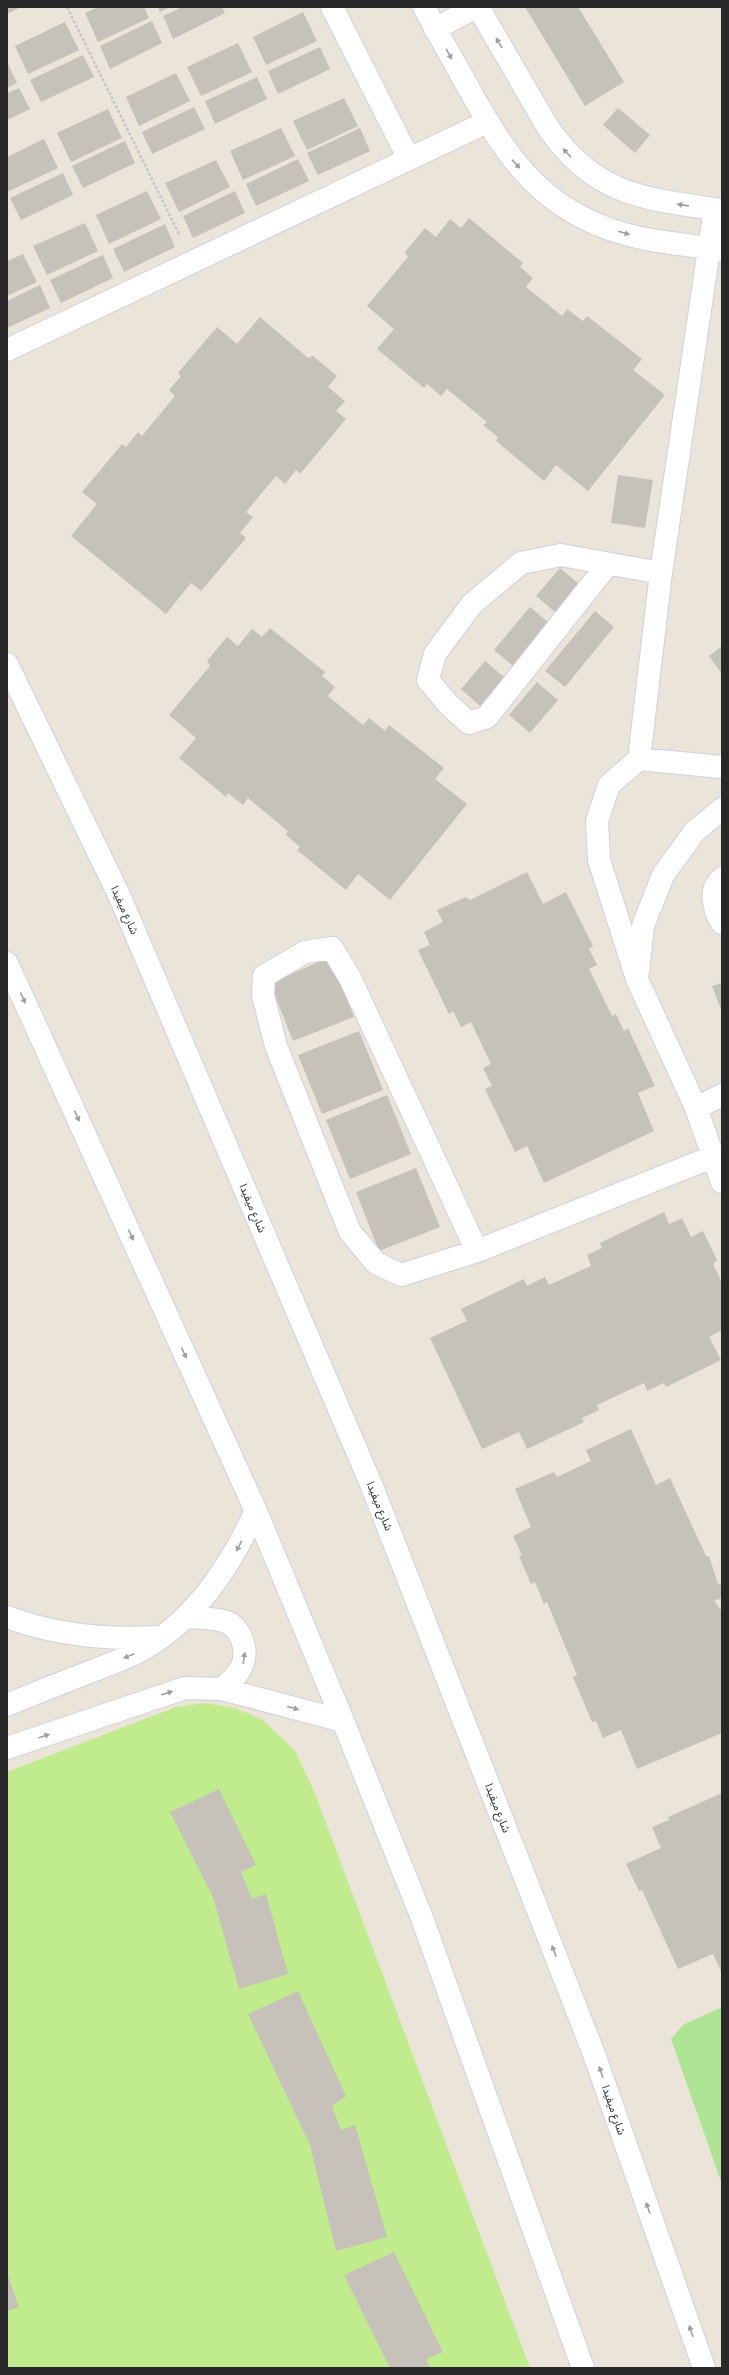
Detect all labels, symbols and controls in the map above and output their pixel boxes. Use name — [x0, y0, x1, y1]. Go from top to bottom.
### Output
one-way arrow — [495, 37, 502, 49]
one-way arrow — [446, 48, 453, 59]
one-way arrow — [563, 148, 572, 158]
one-way arrow — [512, 159, 521, 170]
one-way arrow — [677, 202, 689, 208]
one-way arrow — [618, 231, 631, 237]
street label: شارع ميفيدا — [107, 883, 143, 937]
one-way arrow — [20, 992, 26, 1004]
one-way arrow — [74, 1111, 80, 1122]
street label: شارع ميفيدا — [236, 1181, 271, 1235]
one-way arrow — [128, 1229, 134, 1240]
one-way arrow — [181, 1347, 188, 1359]
street label: شارع ميفيدا — [363, 1479, 397, 1533]
one-way arrow — [236, 1540, 242, 1552]
one-way arrow — [241, 1652, 247, 1664]
one-way arrow — [124, 1653, 135, 1659]
one-way arrow — [161, 1690, 173, 1696]
one-way arrow — [288, 1705, 300, 1711]
one-way arrow — [38, 1732, 50, 1738]
street label: شارع ميفيدا — [481, 1781, 515, 1835]
one-way arrow — [551, 1945, 557, 1957]
one-way arrow — [598, 2066, 604, 2078]
street label: شارع ميفيدا — [598, 2083, 630, 2137]
one-way arrow — [645, 2202, 651, 2214]
one-way arrow — [688, 2325, 694, 2337]

